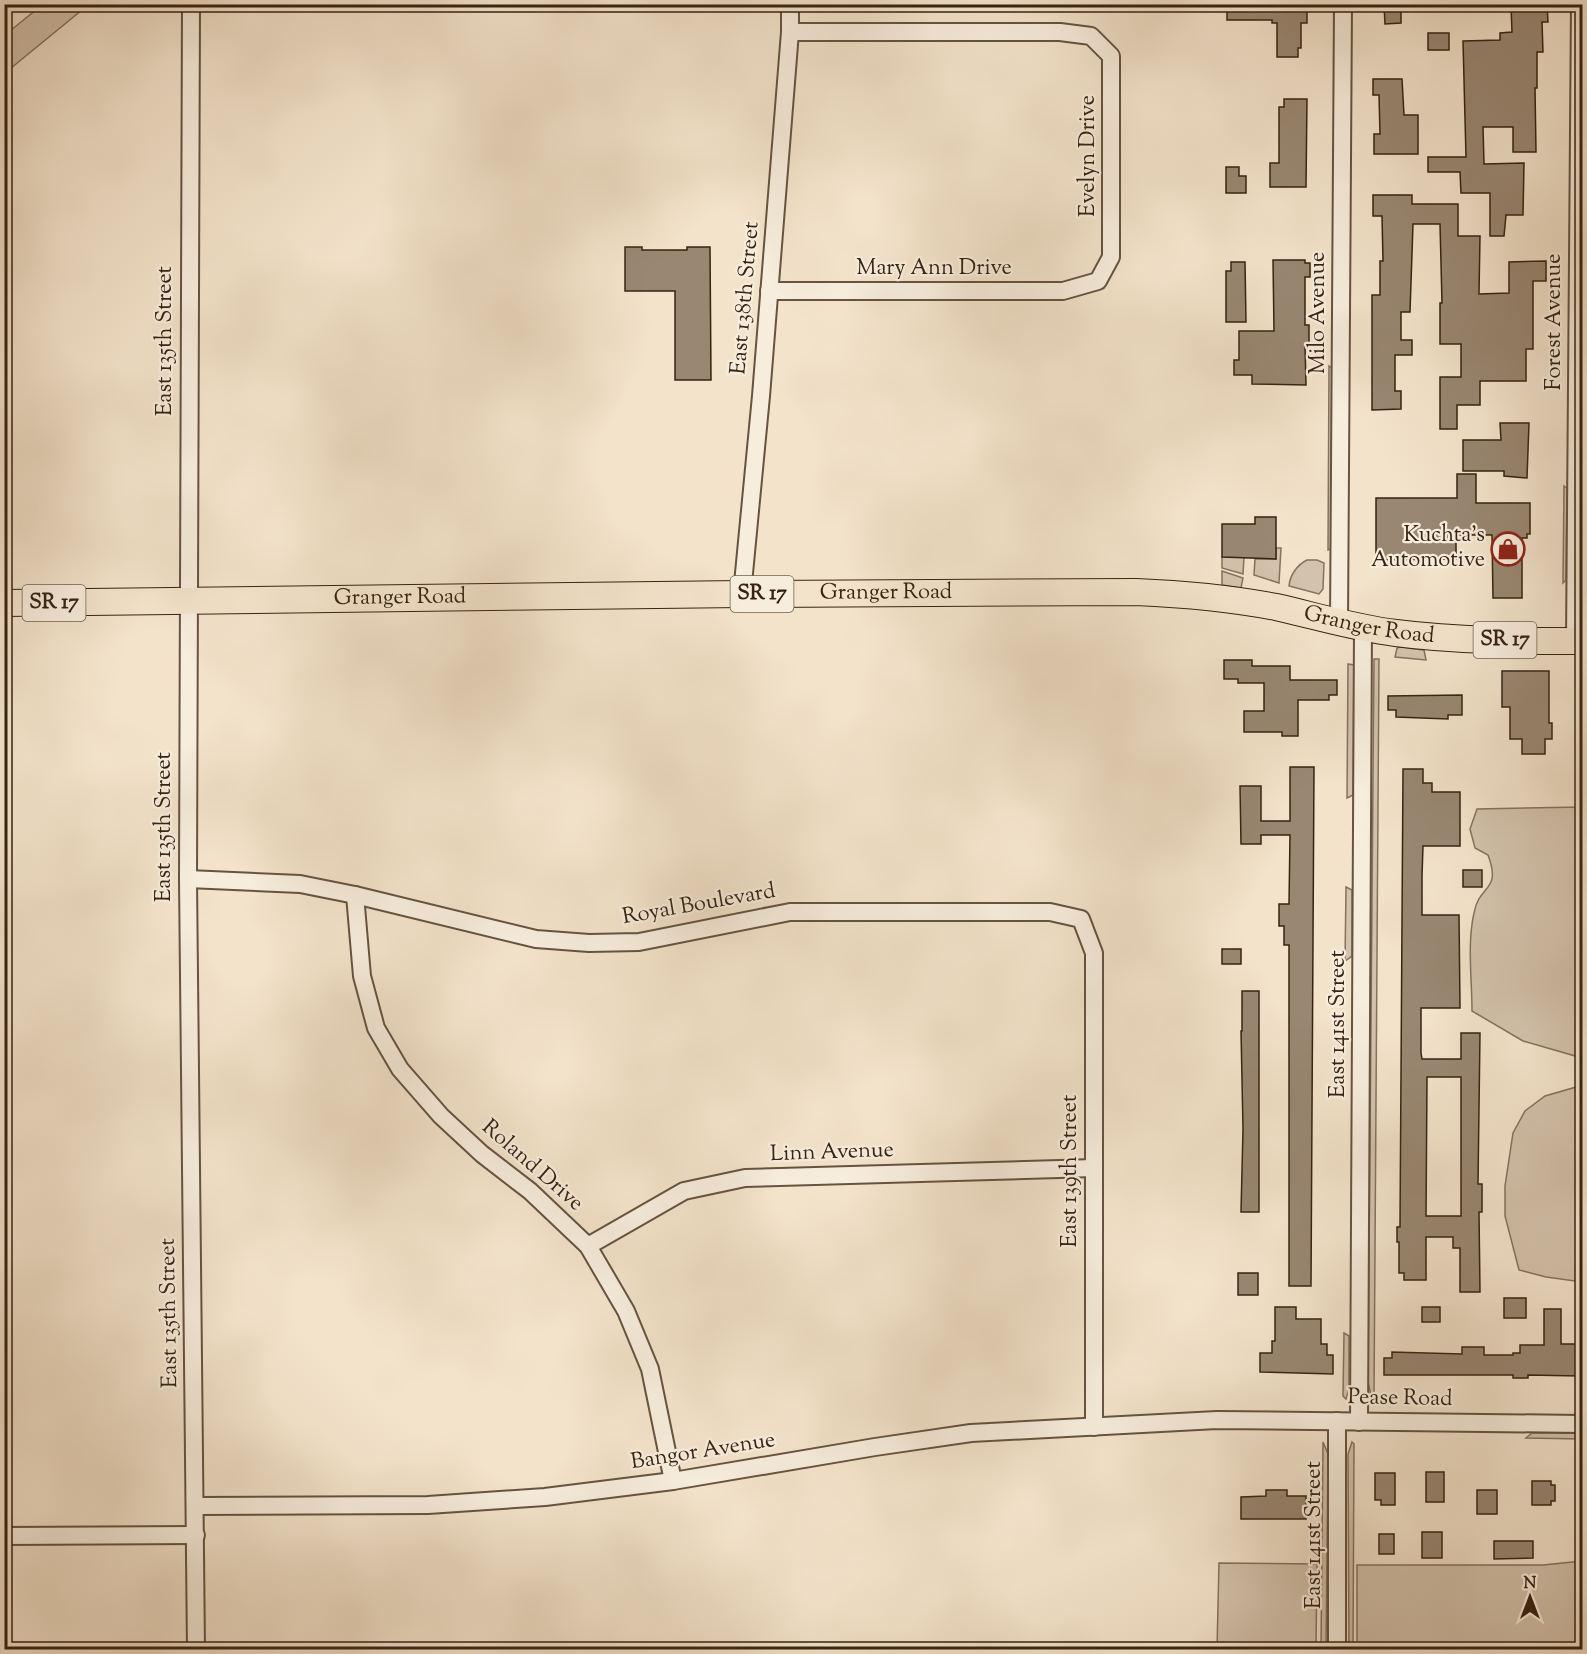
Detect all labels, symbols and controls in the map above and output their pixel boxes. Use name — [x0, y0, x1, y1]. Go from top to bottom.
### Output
street label: Evelyn Drive — [1073, 95, 1105, 217]
street label: East 138th Street — [723, 220, 769, 376]
street label: Milo Avenue — [1303, 252, 1335, 374]
street label: Mary Ann Drive — [856, 253, 1012, 285]
street label: Forest Avenue — [1539, 254, 1571, 390]
street label: East 135th Street — [150, 265, 182, 416]
place label: Kuchta’s Automotive — [1371, 520, 1485, 577]
shop icon: Kuchta’s Automotive — [1490, 531, 1526, 567]
road number: SR 17 — [730, 576, 794, 612]
street label: Granger Road — [820, 577, 952, 610]
street label: Granger Road — [333, 581, 466, 615]
road number: SR 17 — [22, 585, 86, 621]
street label: Granger Road — [1300, 598, 1436, 653]
road number: SR 17 — [1474, 622, 1537, 658]
street label: East 135th Street — [149, 751, 181, 902]
street label: Royal Boulevard — [620, 876, 778, 934]
street label: East 141st Street — [1323, 950, 1355, 1098]
street label: East 139th Street — [1055, 1094, 1087, 1247]
street label: Roland Drive — [474, 1113, 590, 1219]
street label: Linn Avenue — [770, 1135, 894, 1171]
street label: East 135th Street — [153, 1237, 187, 1388]
street label: Pease Road — [1347, 1382, 1453, 1416]
street label: Bangor Avenue — [628, 1425, 778, 1479]
street label: East 141st Street — [1299, 1461, 1331, 1609]
north arrow — [1500, 1567, 1560, 1627]
text: N — [1524, 1573, 1537, 1596]

